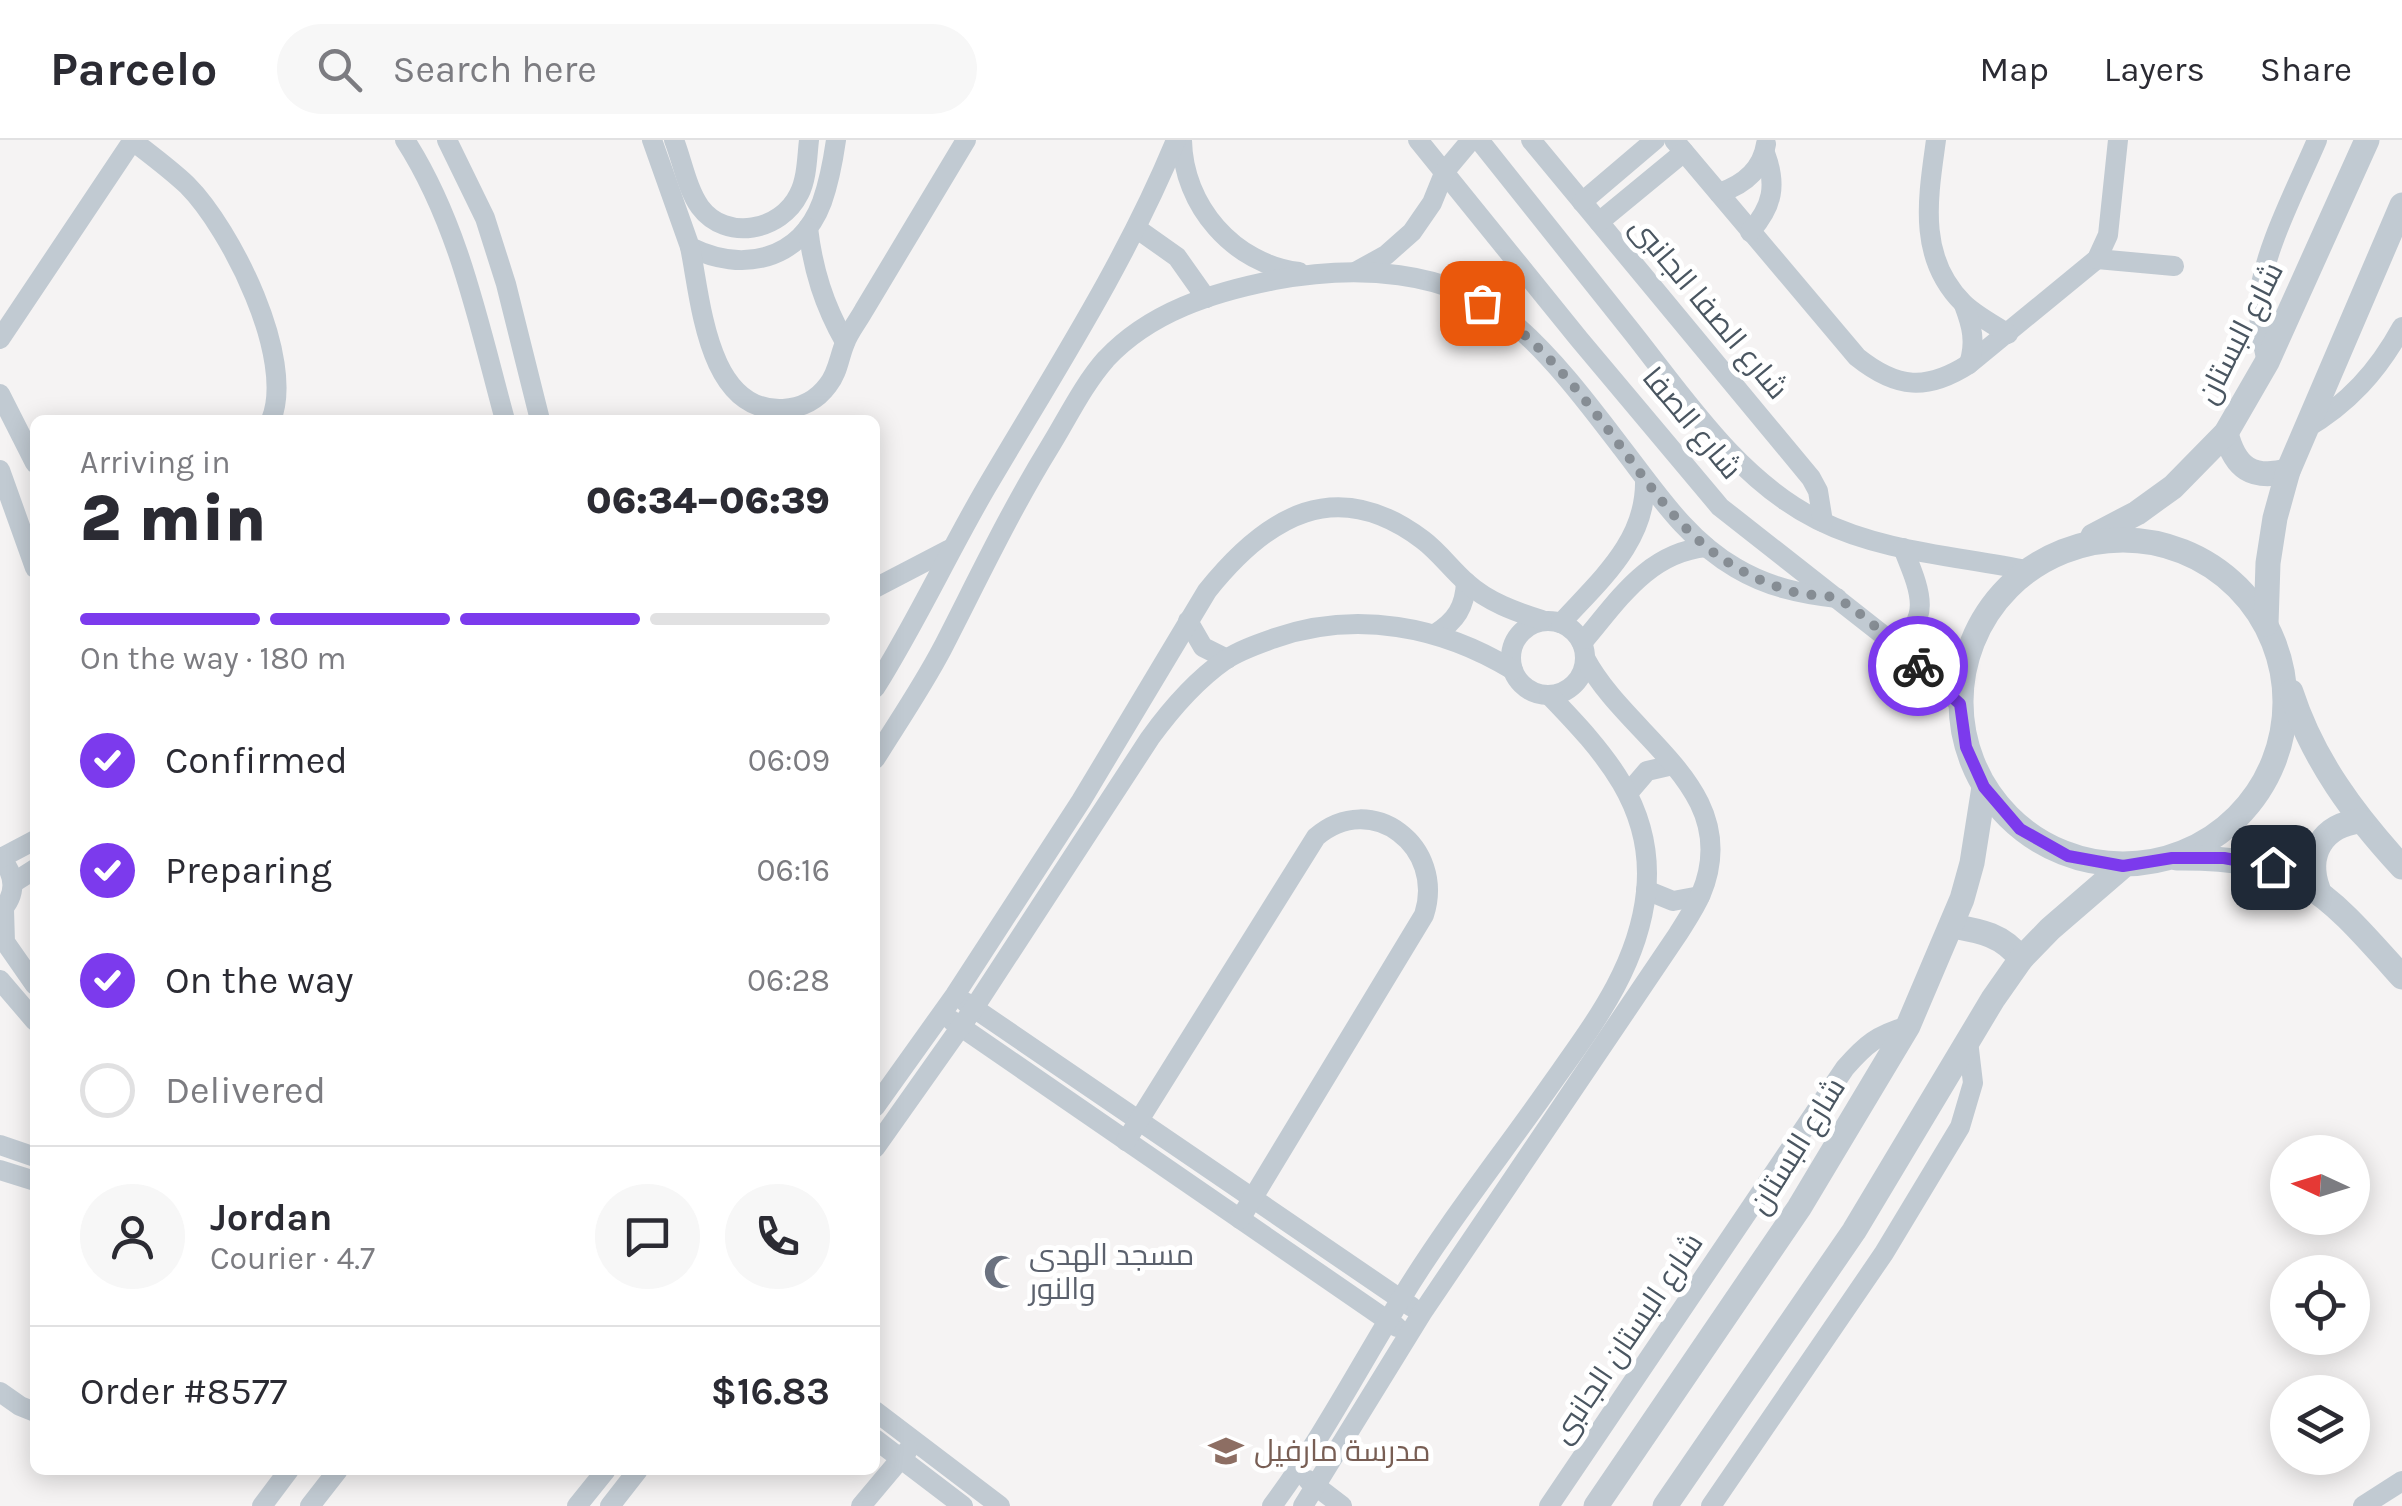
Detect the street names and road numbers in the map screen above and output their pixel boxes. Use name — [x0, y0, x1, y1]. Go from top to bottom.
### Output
street label: شارع الصفا الجانبى — [1621, 210, 1796, 408]
street label: شارع البستان — [2189, 256, 2293, 411]
street label: شارع الصفا — [1633, 360, 1749, 488]
street label: شارع البستان — [1741, 1071, 1855, 1222]
street label: شارع البستان الجانبى — [1543, 1226, 1712, 1451]

